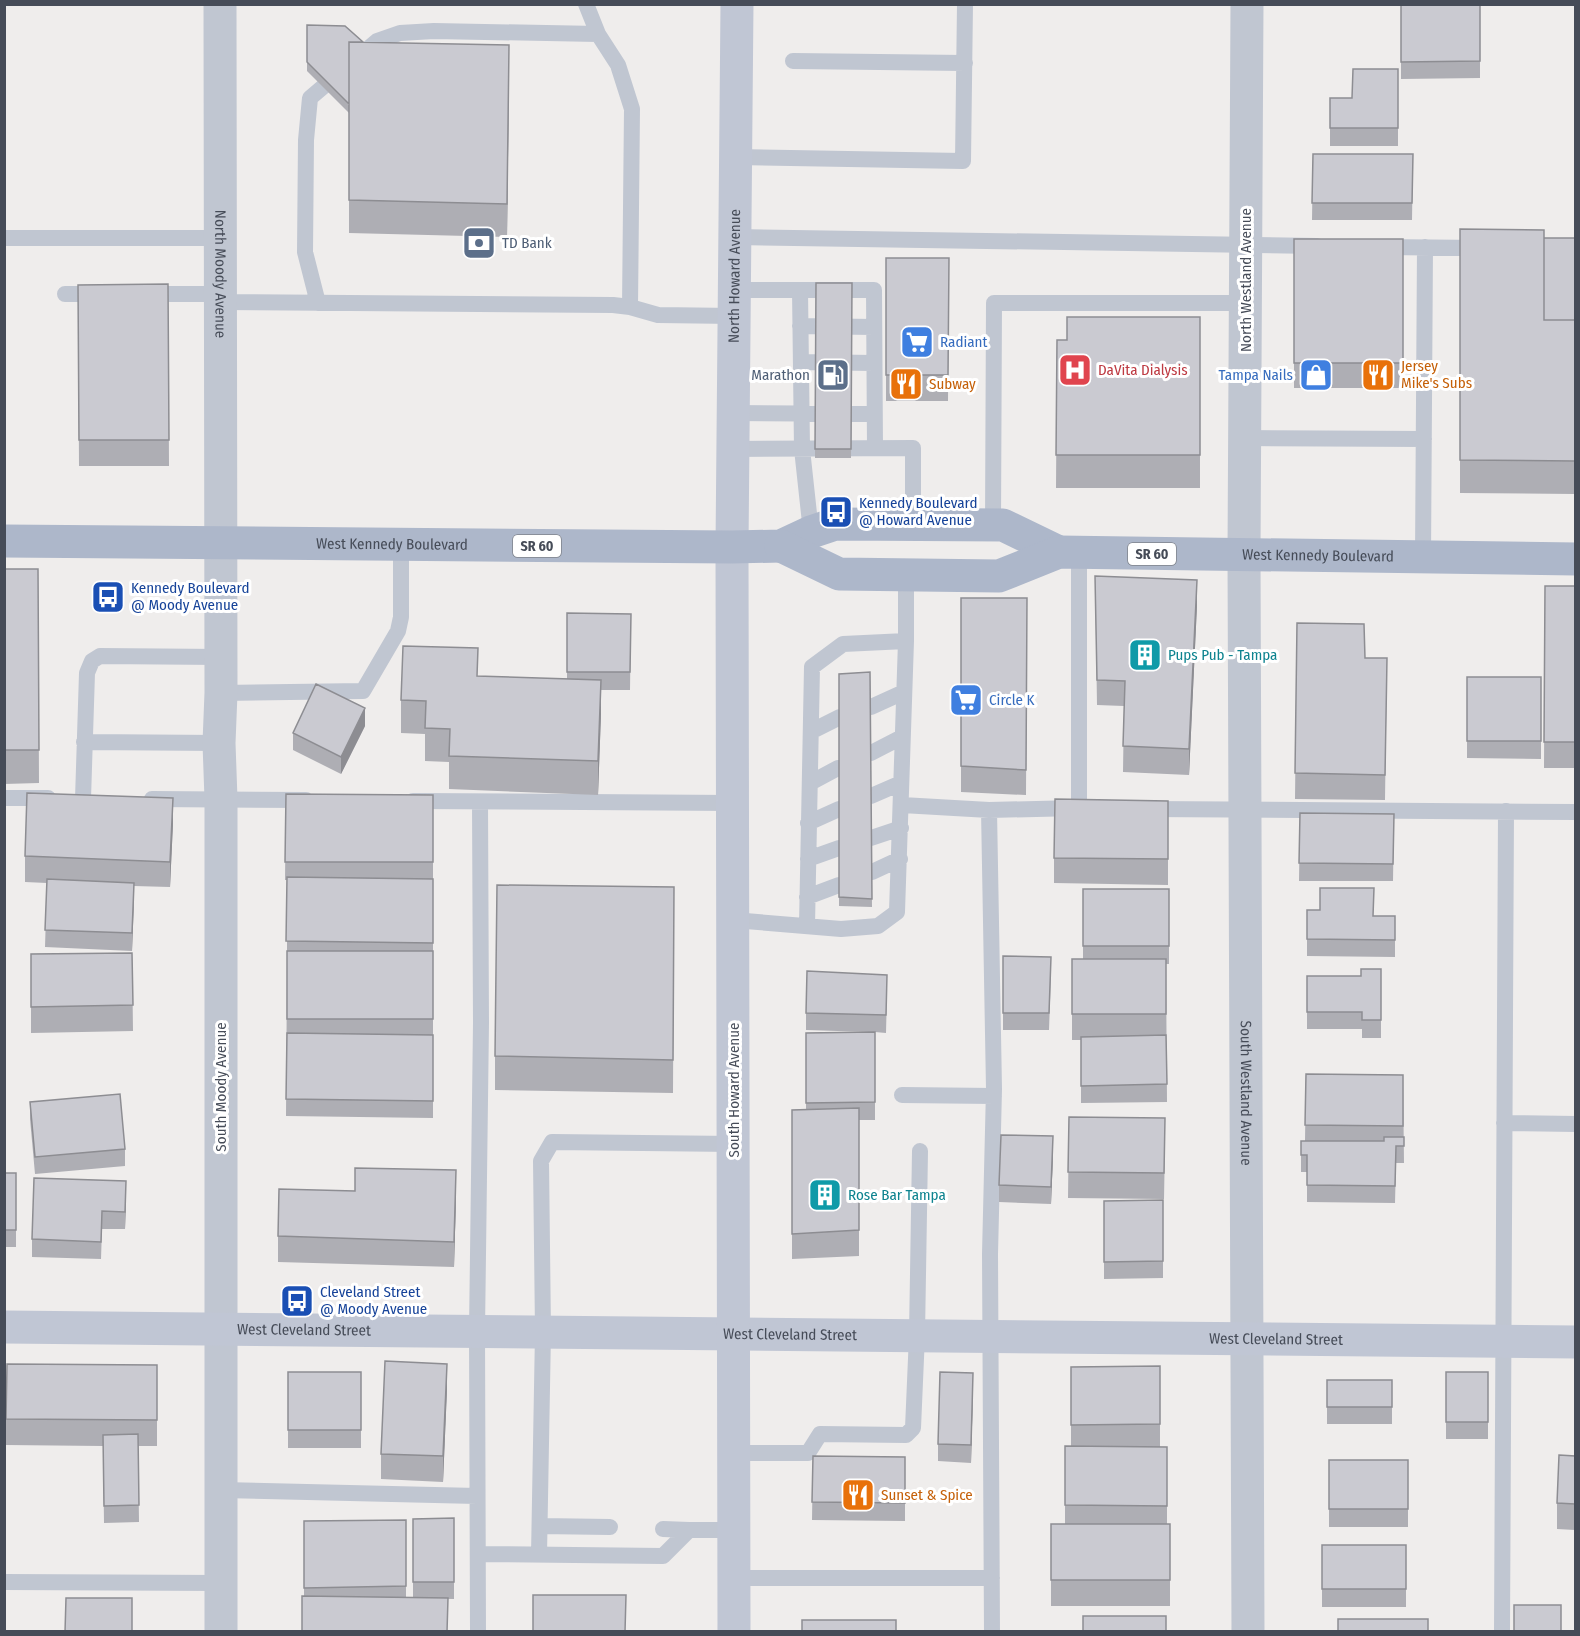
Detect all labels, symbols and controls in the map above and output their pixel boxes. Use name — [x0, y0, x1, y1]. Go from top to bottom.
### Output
street label: North Westland Avenue — [1237, 208, 1255, 352]
street label: North Howard Avenue — [725, 209, 744, 343]
street label: North Moody Avenue — [211, 210, 229, 338]
bank icon: TD Bank — [461, 225, 497, 261]
place label: TD Bank — [502, 234, 552, 252]
supermarket icon: Radiant — [899, 324, 935, 360]
place label: Radiant — [940, 333, 987, 351]
hospital icon: DaVita Dialysis — [1057, 352, 1093, 388]
fuel station icon: Marathon — [815, 357, 851, 393]
shop icon: Tampa Nails — [1298, 357, 1334, 393]
restaurant icon: Jersey Mike's Subs — [1360, 357, 1396, 393]
place label: Jersey Mike's Subs — [1401, 357, 1472, 392]
place label: DaVita Dialysis — [1098, 361, 1188, 379]
place label: Marathon — [751, 366, 810, 384]
restaurant icon: Subway — [888, 366, 924, 402]
place label: Tampa Nails — [1219, 366, 1293, 384]
place label: Subway — [929, 375, 976, 393]
bus stop icon: Kennedy Boulevard @ Howard Avenue — [818, 494, 854, 530]
place label: Kennedy Boulevard @ Howard Avenue — [859, 494, 977, 529]
street label: West Kennedy Boulevard — [316, 535, 468, 554]
road number: SR 60 — [513, 535, 561, 557]
road number: SR 60 — [1128, 543, 1176, 565]
street label: West Kennedy Boulevard — [1242, 545, 1394, 566]
bus stop icon: Kennedy Boulevard @ Moody Avenue — [90, 579, 126, 615]
place label: Kennedy Boulevard @ Moody Avenue — [131, 579, 249, 614]
building icon: Pups Pub - Tampa — [1127, 637, 1163, 673]
place label: Pups Pub - Tampa — [1168, 646, 1277, 664]
supermarket icon: Circle K — [948, 682, 984, 718]
place label: Circle K — [989, 691, 1034, 709]
street label: South Westland Avenue — [1237, 1020, 1255, 1166]
street label: South Moody Avenue — [212, 1022, 230, 1152]
street label: South Howard Avenue — [725, 1023, 743, 1157]
building icon: Rose Bar Tampa — [807, 1177, 843, 1213]
place label: Rose Bar Tampa — [848, 1186, 946, 1204]
bus stop icon: Cleveland Street @ Moody Avenue — [279, 1283, 315, 1319]
place label: Cleveland Street @ Moody Avenue — [320, 1283, 427, 1318]
street label: West Cleveland Street — [237, 1320, 371, 1340]
street label: West Cleveland Street — [723, 1325, 857, 1344]
street label: West Cleveland Street — [1209, 1329, 1343, 1349]
restaurant icon: Sunset & Spice — [840, 1477, 876, 1513]
place label: Sunset & Spice — [881, 1486, 973, 1504]

